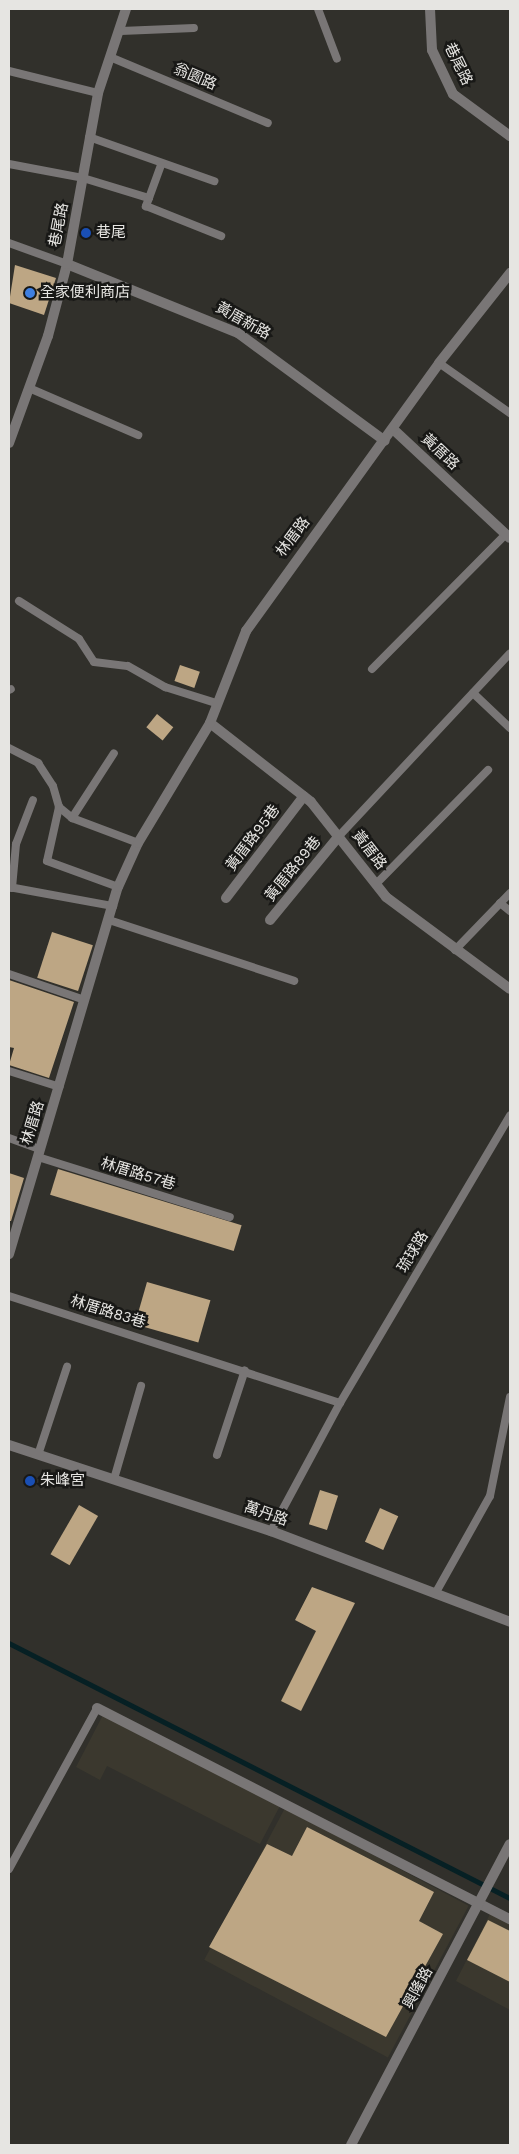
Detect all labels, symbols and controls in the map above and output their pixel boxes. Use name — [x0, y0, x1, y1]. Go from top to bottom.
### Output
street label: 巷尾路 — [440, 40, 476, 88]
street label: 翁園路 — [171, 60, 219, 94]
street label: 巷尾路 — [46, 201, 72, 249]
place label: 巷尾 — [96, 224, 126, 242]
marker: 巷尾 — [80, 227, 92, 239]
place label: 全家便利商店 — [40, 284, 130, 302]
marker: 全家便利商店 — [24, 287, 36, 299]
street label: 黃厝新路 — [212, 299, 274, 343]
street label: 黃厝路 — [417, 430, 463, 474]
street label: 林厝路 — [272, 514, 314, 560]
street label: 黃厝路95巷 — [222, 801, 284, 875]
street label: 黃厝路 — [348, 827, 390, 873]
street label: 黃厝路89巷 — [261, 833, 325, 905]
street label: 林厝路 — [18, 1099, 48, 1147]
street label: 林厝路57巷 — [98, 1154, 178, 1194]
street label: 琉球路 — [394, 1228, 432, 1276]
street label: 林厝路83巷 — [68, 1292, 148, 1332]
place label: 朱峰宮 — [40, 1472, 85, 1490]
marker: 朱峰宮 — [24, 1475, 36, 1487]
street label: 萬丹路 — [242, 1498, 290, 1530]
street label: 興隆路 — [399, 1964, 437, 2012]

